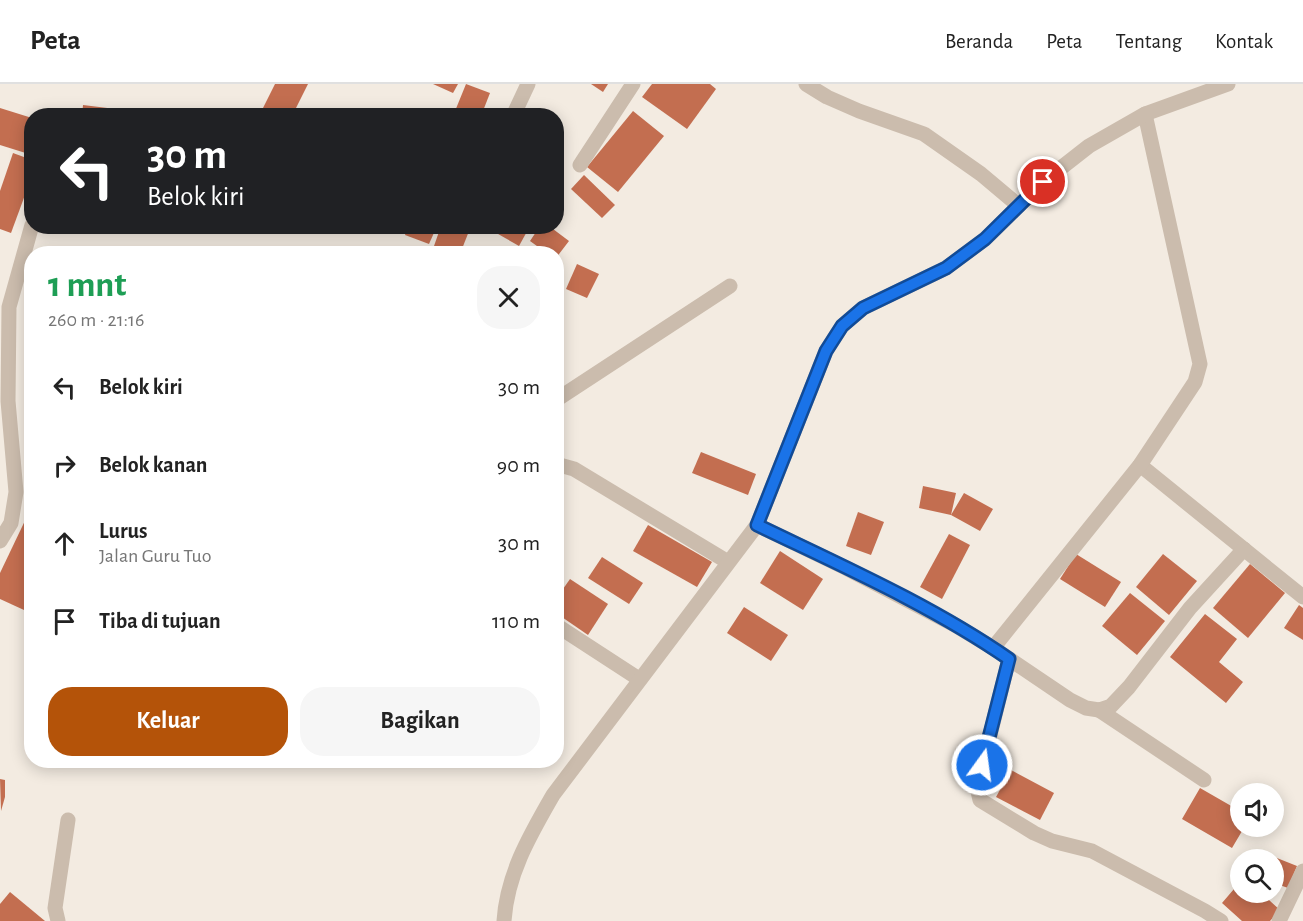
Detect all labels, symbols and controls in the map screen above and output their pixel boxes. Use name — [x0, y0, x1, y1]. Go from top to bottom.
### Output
text: Peta — [30, 27, 81, 55]
text: Beranda — [945, 31, 1013, 52]
text: Peta — [1046, 31, 1082, 52]
text: Tentang — [1115, 31, 1182, 52]
text: Kontak — [1215, 31, 1273, 52]
icon: left — [48, 132, 126, 210]
text: 30 m — [147, 134, 227, 176]
pin — [1017, 156, 1068, 207]
icon: arrive — [1026, 165, 1059, 198]
text: Belok kiri — [147, 183, 244, 210]
button: close — [477, 266, 540, 329]
text: 1 mnt — [48, 267, 126, 303]
text: 260 m · 21:16 — [48, 310, 144, 330]
icon: left — [48, 371, 81, 404]
text: Belok kiri — [99, 376, 183, 398]
text: 30 m — [498, 376, 540, 398]
icon: right — [48, 449, 81, 482]
text: Belok kanan — [99, 454, 207, 476]
text: 90 m — [497, 454, 540, 476]
text: Lurus — [99, 520, 148, 542]
icon: ahead — [48, 527, 81, 560]
text: 30 m — [498, 532, 540, 554]
text: Jalan Guru Tuo — [99, 546, 212, 566]
icon: arrive — [48, 605, 81, 638]
text: Tiba di tujuan — [99, 610, 221, 632]
text: 110 m — [492, 610, 540, 632]
button: Keluar — [48, 687, 288, 756]
button: Bagikan — [300, 687, 540, 756]
position arrow — [950, 733, 1014, 797]
map controls — [1230, 783, 1284, 903]
button: sound — [1230, 783, 1284, 837]
button: search — [1230, 849, 1284, 903]

